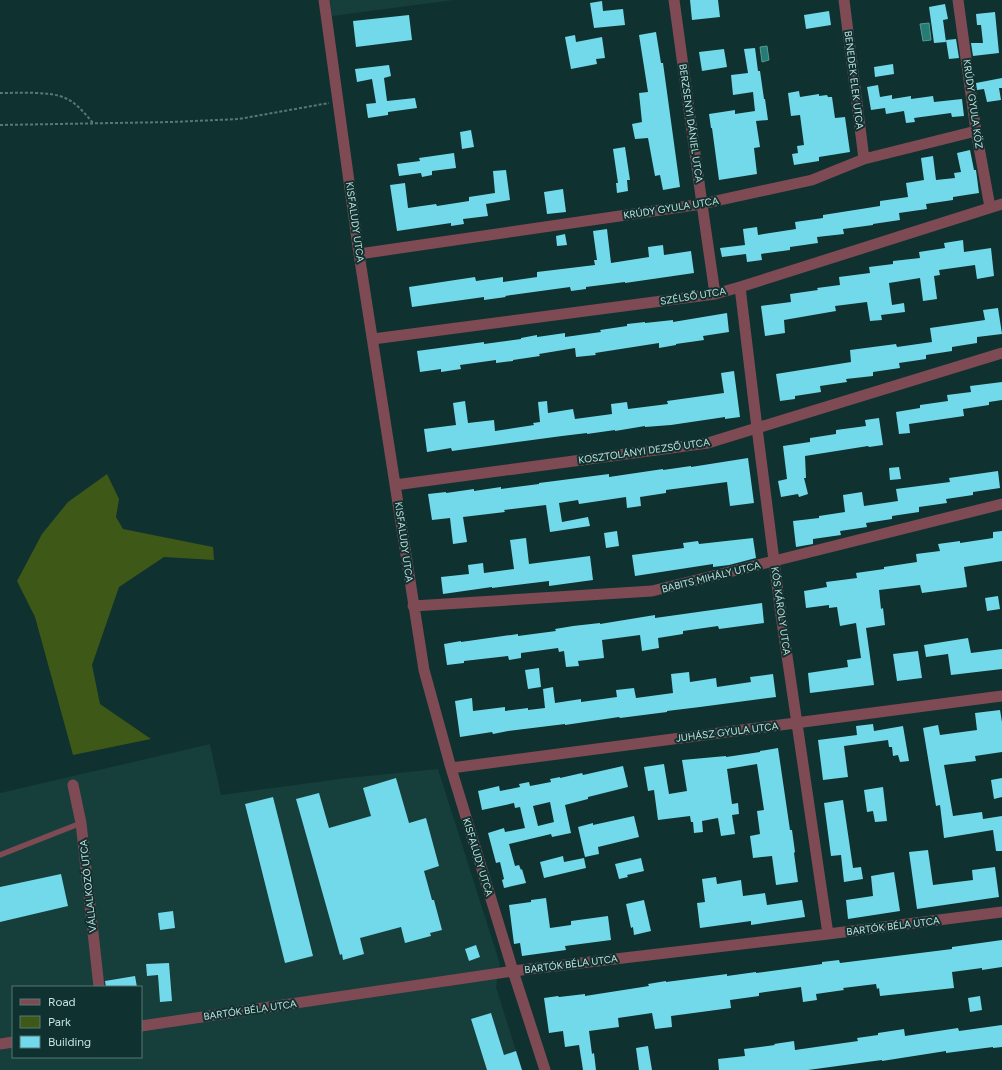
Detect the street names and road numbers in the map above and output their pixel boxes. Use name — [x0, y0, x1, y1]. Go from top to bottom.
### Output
street label: BENEDEK ELEK UTCA — [842, 30, 867, 130]
street label: KRÚDY GYULA KÖZ — [960, 58, 986, 150]
street label: BERZSENYI DÁNIEL UTCA — [676, 63, 706, 183]
street label: KISFALUDY UTCA — [343, 181, 367, 263]
street label: KRÚDY GYULA UTCA — [622, 194, 720, 222]
street label: SZÉLSŐ UTCA — [659, 284, 727, 308]
street label: KOSZTOLÁNYI DEZSŐ UTCA — [577, 435, 711, 467]
street label: KISFALUDY UTCA — [392, 501, 416, 583]
street label: BABITS MIHÁLY UTCA — [660, 558, 762, 596]
street label: KÓS KÁROLY UTCA — [768, 566, 794, 656]
street label: JUHÁSZ GYULA UTCA — [675, 719, 779, 745]
street label: KISFALUDY UTCA — [460, 816, 496, 898]
street label: VÁLLALKOZÓ UTCA — [77, 839, 99, 933]
street label: BARTÓK BÉLA UTCA — [846, 914, 941, 938]
street label: BARTÓK BÉLA UTCA — [524, 952, 619, 976]
street label: BARTÓK BÉLA UTCA — [203, 997, 298, 1023]

